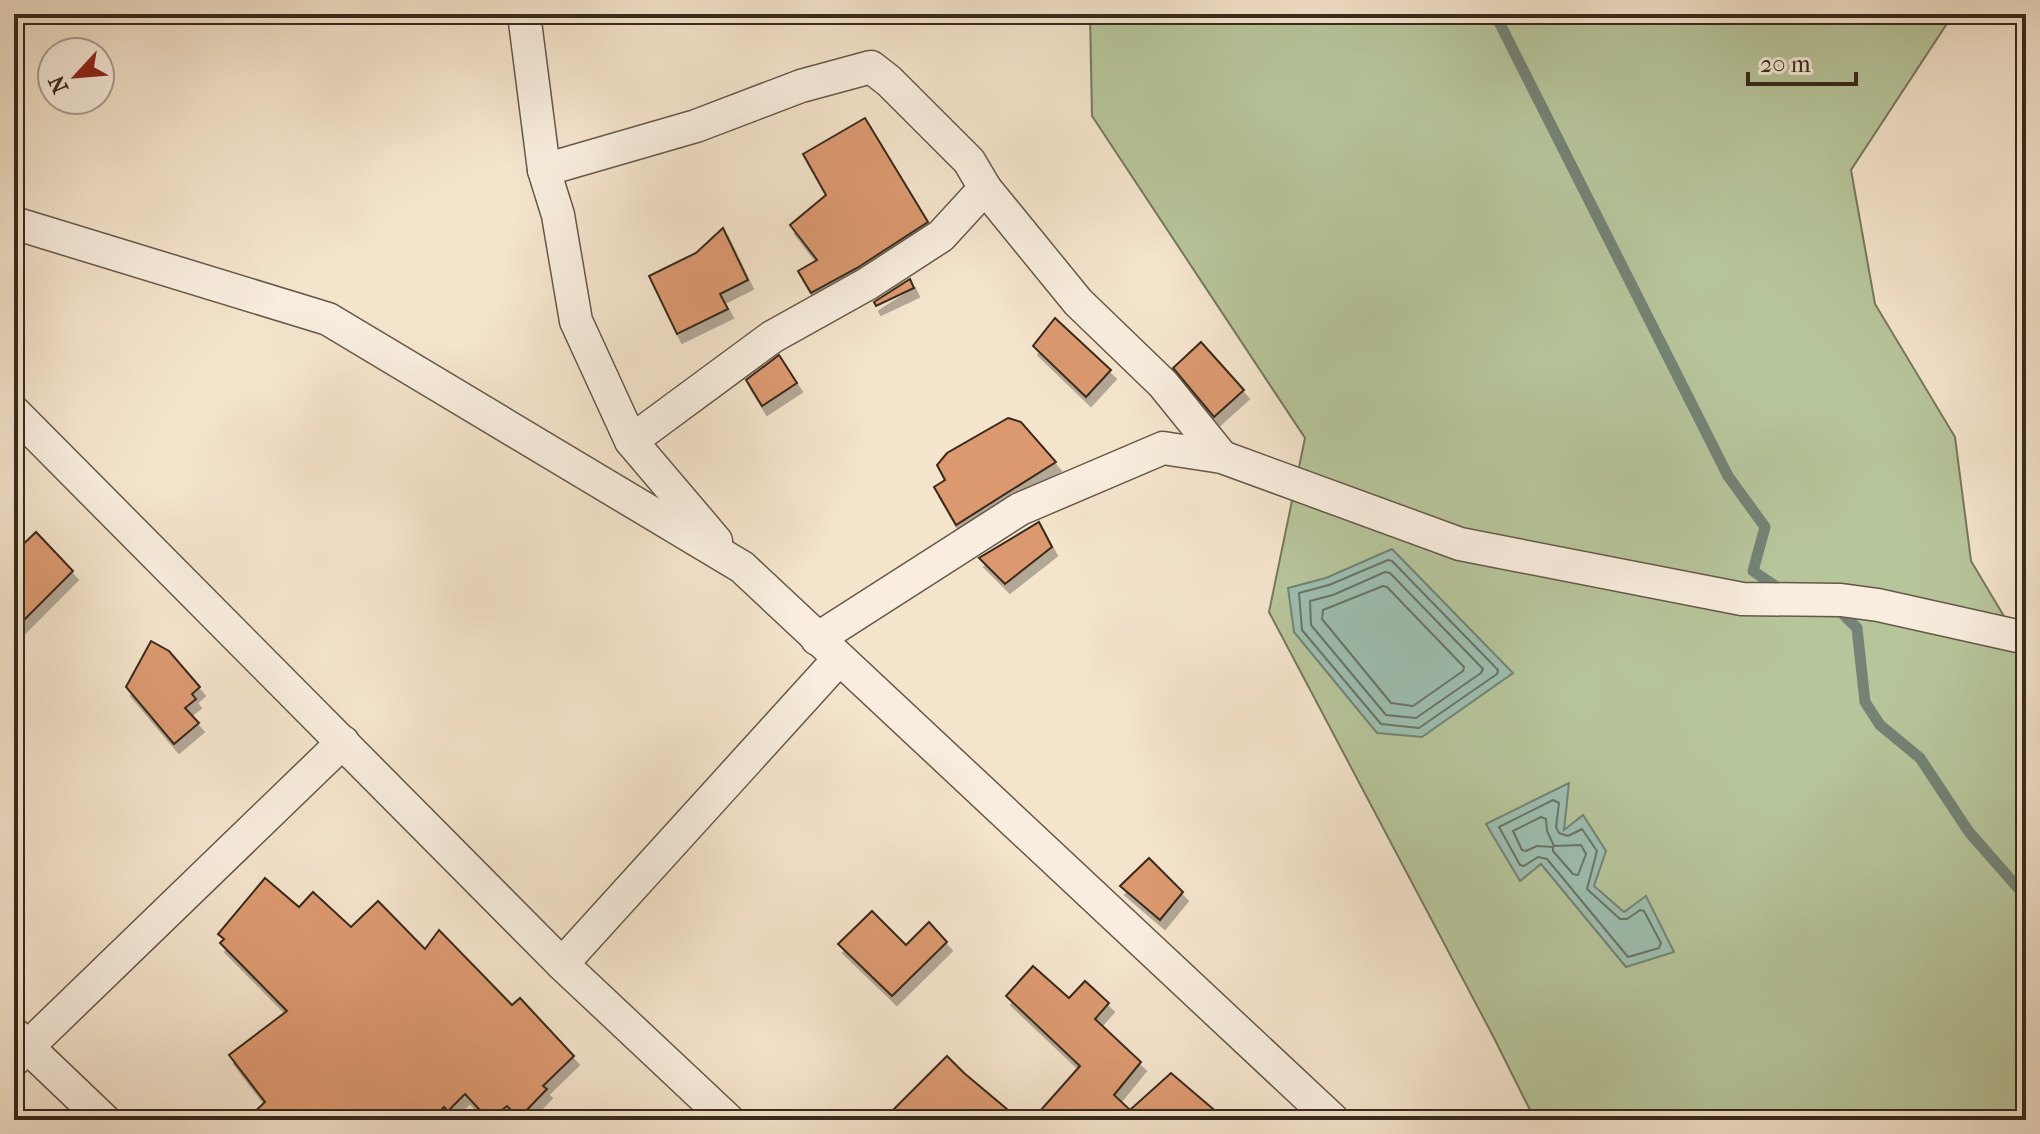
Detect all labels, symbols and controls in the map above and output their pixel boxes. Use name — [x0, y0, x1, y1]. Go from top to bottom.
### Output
north arrow — [36, 36, 116, 116]
scale bar — [1748, 36, 1856, 86]
text: 20 m — [1760, 50, 1811, 78]
text: N — [43, 71, 74, 98]

